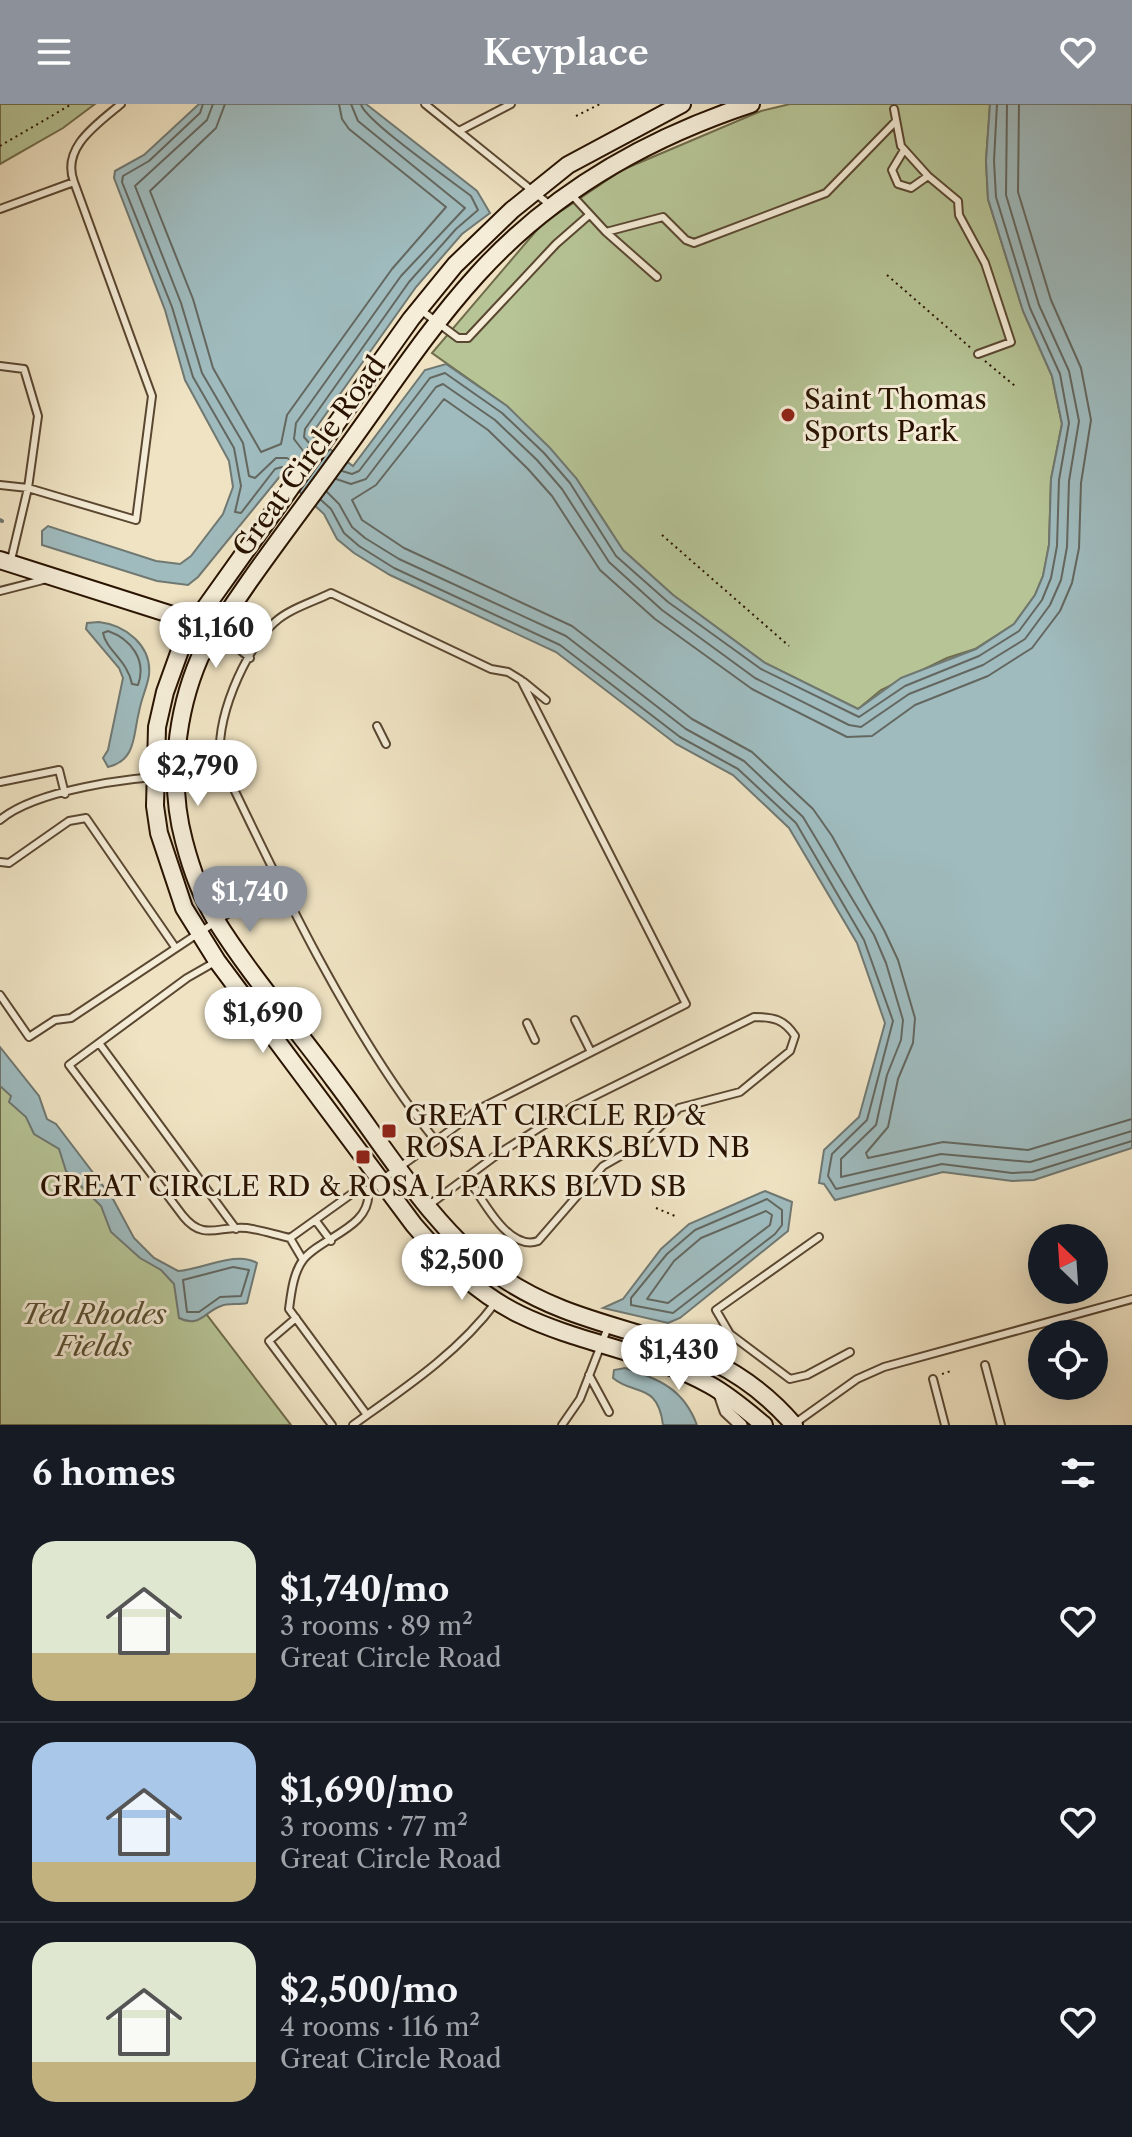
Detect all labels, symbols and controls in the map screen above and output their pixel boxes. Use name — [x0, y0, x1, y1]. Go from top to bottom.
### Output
icon: menu — [32, 30, 76, 74]
text: Keyplace — [483, 30, 649, 74]
icon: heart — [1056, 30, 1100, 74]
street label: Great Circle Road — [225, 349, 393, 563]
place label: Saint Thomas Sports Park — [804, 382, 987, 448]
marker: Saint Thomas Sports Park — [779, 406, 797, 424]
pin: $1,160 — [151, 602, 281, 670]
text: $1,160 — [177, 612, 255, 644]
pin: $2,790 — [133, 740, 263, 808]
text: $2,790 — [157, 750, 239, 782]
pin: $1,740 — [185, 866, 315, 934]
text: $1,740 — [211, 876, 289, 908]
pin: $1,690 — [198, 987, 328, 1055]
text: $1,690 — [223, 997, 303, 1029]
place label: GREAT CIRCLE RD & ROSA L PARKS BLVD NB — [405, 1098, 750, 1164]
marker: GREAT CIRCLE RD & ROSA L PARKS BLVD NB — [380, 1122, 398, 1140]
marker: GREAT CIRCLE RD & ROSA L PARKS BLVD SB — [354, 1148, 372, 1166]
place label: GREAT CIRCLE RD & ROSA L PARKS BLVD SB — [40, 1169, 686, 1203]
north arrow — [1028, 1224, 1108, 1304]
map controls — [1028, 1224, 1108, 1400]
pin: $2,500 — [397, 1234, 527, 1302]
text: $2,500 — [420, 1244, 504, 1276]
park label: Ted Rhodes Fields — [21, 1297, 167, 1363]
button: locate — [1028, 1320, 1108, 1400]
pin: $1,430 — [614, 1324, 744, 1392]
text: $1,430 — [639, 1334, 719, 1366]
icon: filters — [1056, 1451, 1100, 1495]
text: 6 homes — [32, 1452, 176, 1494]
text: $1,740/mo — [280, 1568, 449, 1610]
icon: home — [96, 1573, 192, 1669]
icon: heart — [1056, 1599, 1100, 1643]
text: 3 rooms · 89 m² — [280, 1610, 473, 1642]
text: Great Circle Road — [280, 1642, 502, 1674]
text: $1,690/mo — [280, 1769, 454, 1811]
icon: home — [96, 1774, 192, 1870]
icon: heart — [1056, 1800, 1100, 1844]
text: 3 rooms · 77 m² — [280, 1811, 468, 1843]
text: Great Circle Road — [280, 1843, 502, 1875]
text: $2,500/mo — [280, 1969, 458, 2011]
icon: home — [96, 1974, 192, 2070]
icon: heart — [1056, 2000, 1100, 2044]
text: 4 rooms · 116 m² — [280, 2011, 480, 2043]
text: Great Circle Road — [280, 2043, 502, 2075]

